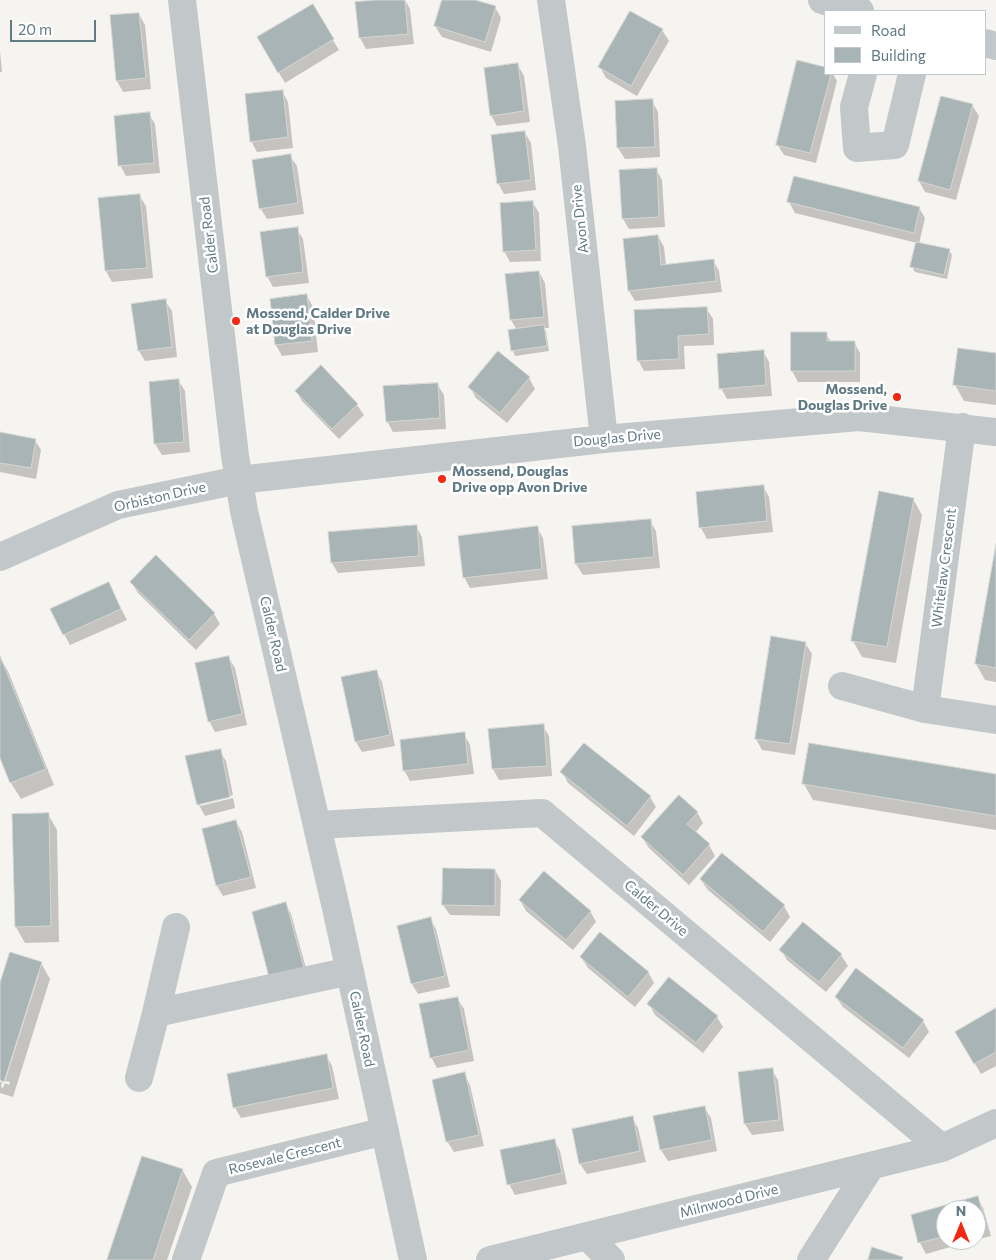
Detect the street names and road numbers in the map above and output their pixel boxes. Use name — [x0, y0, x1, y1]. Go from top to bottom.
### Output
street label: Avon Drive — [568, 184, 592, 254]
street label: Calder Road — [196, 196, 222, 274]
street label: Douglas Drive — [573, 426, 661, 450]
street label: Orbiston Drive — [112, 478, 208, 516]
street label: Whitelaw Crescent — [928, 507, 960, 629]
street label: Calder Road — [256, 595, 290, 673]
street label: Calder Drive — [621, 876, 691, 940]
street label: Calder Road — [346, 990, 378, 1068]
street label: Rosevale Crescent — [227, 1134, 343, 1178]
street label: Milnwood Drive — [678, 1181, 780, 1221]

